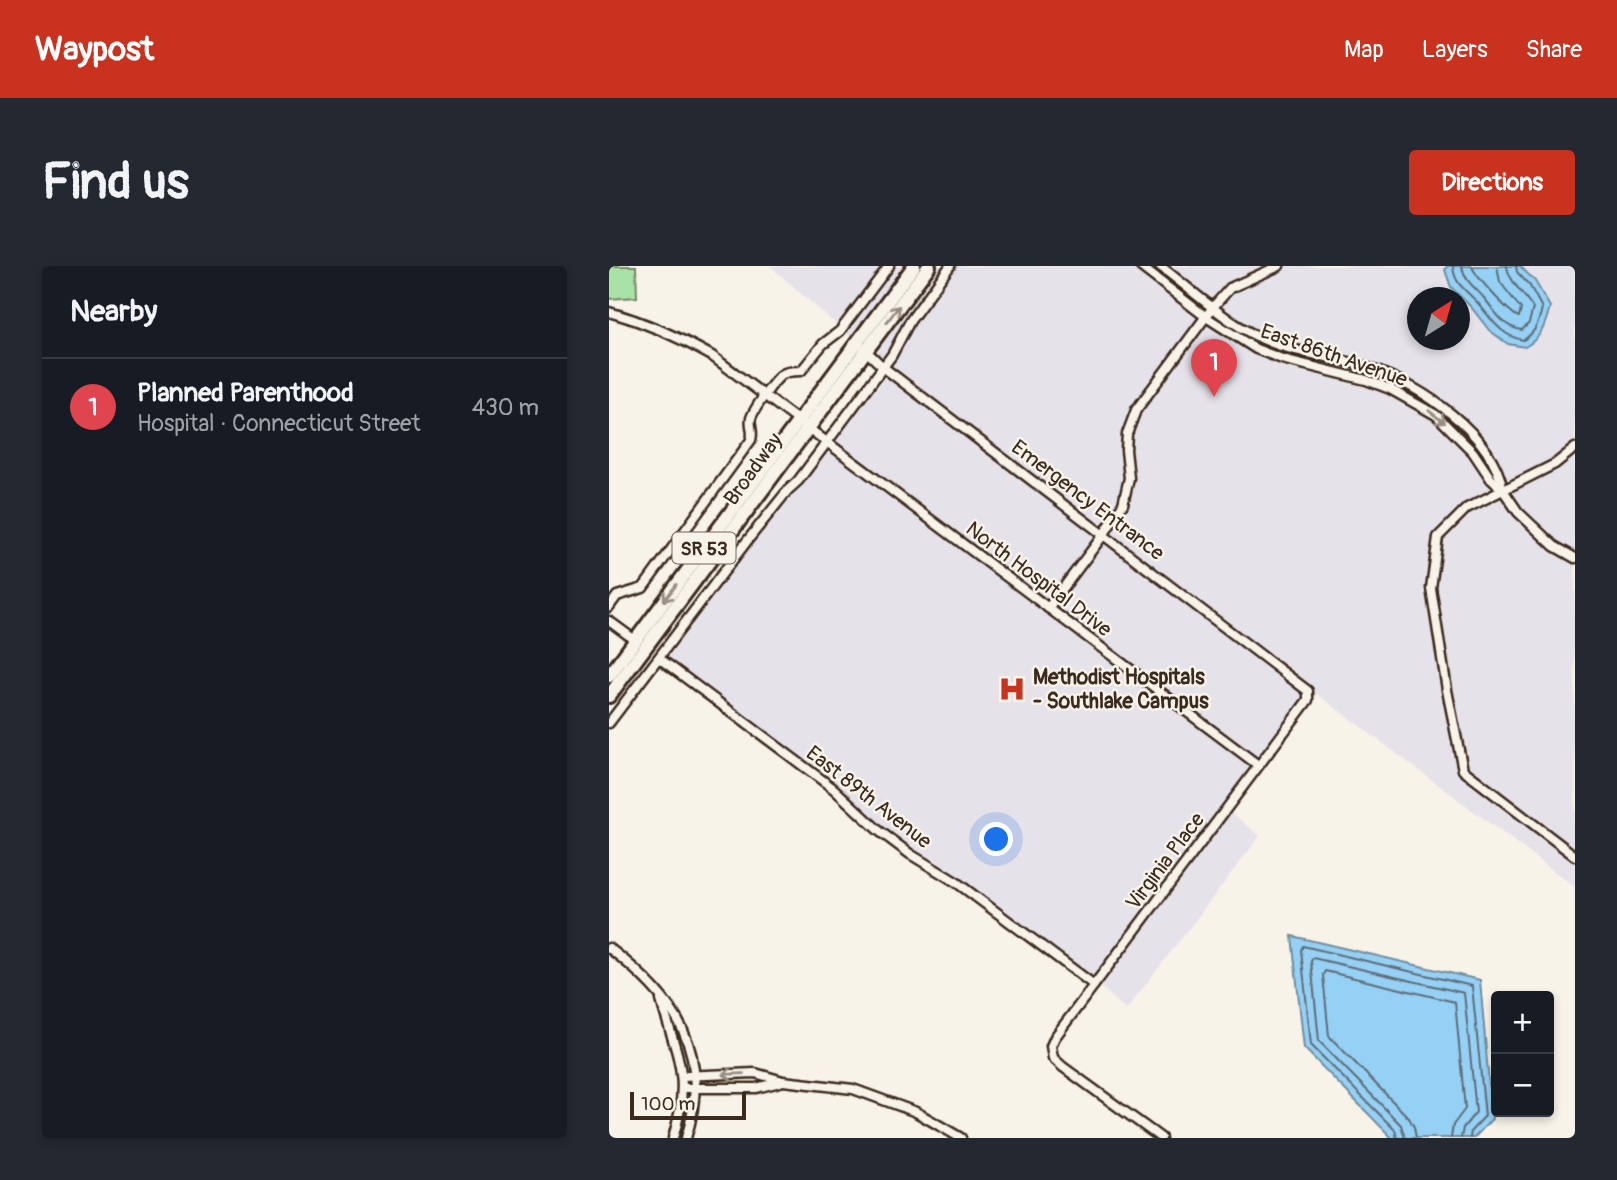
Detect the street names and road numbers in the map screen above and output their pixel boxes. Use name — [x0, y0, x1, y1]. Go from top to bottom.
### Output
street label: East 86th Avenue — [1257, 318, 1411, 393]
street label: Broadway — [718, 428, 789, 511]
street label: Emergency Entrance — [1006, 434, 1170, 567]
street label: North Hospital Drive — [960, 516, 1118, 644]
road number: SR 53 — [673, 532, 735, 564]
street label: East 89th Avenue — [801, 740, 937, 855]
street label: Virginia Place — [1120, 807, 1211, 915]

